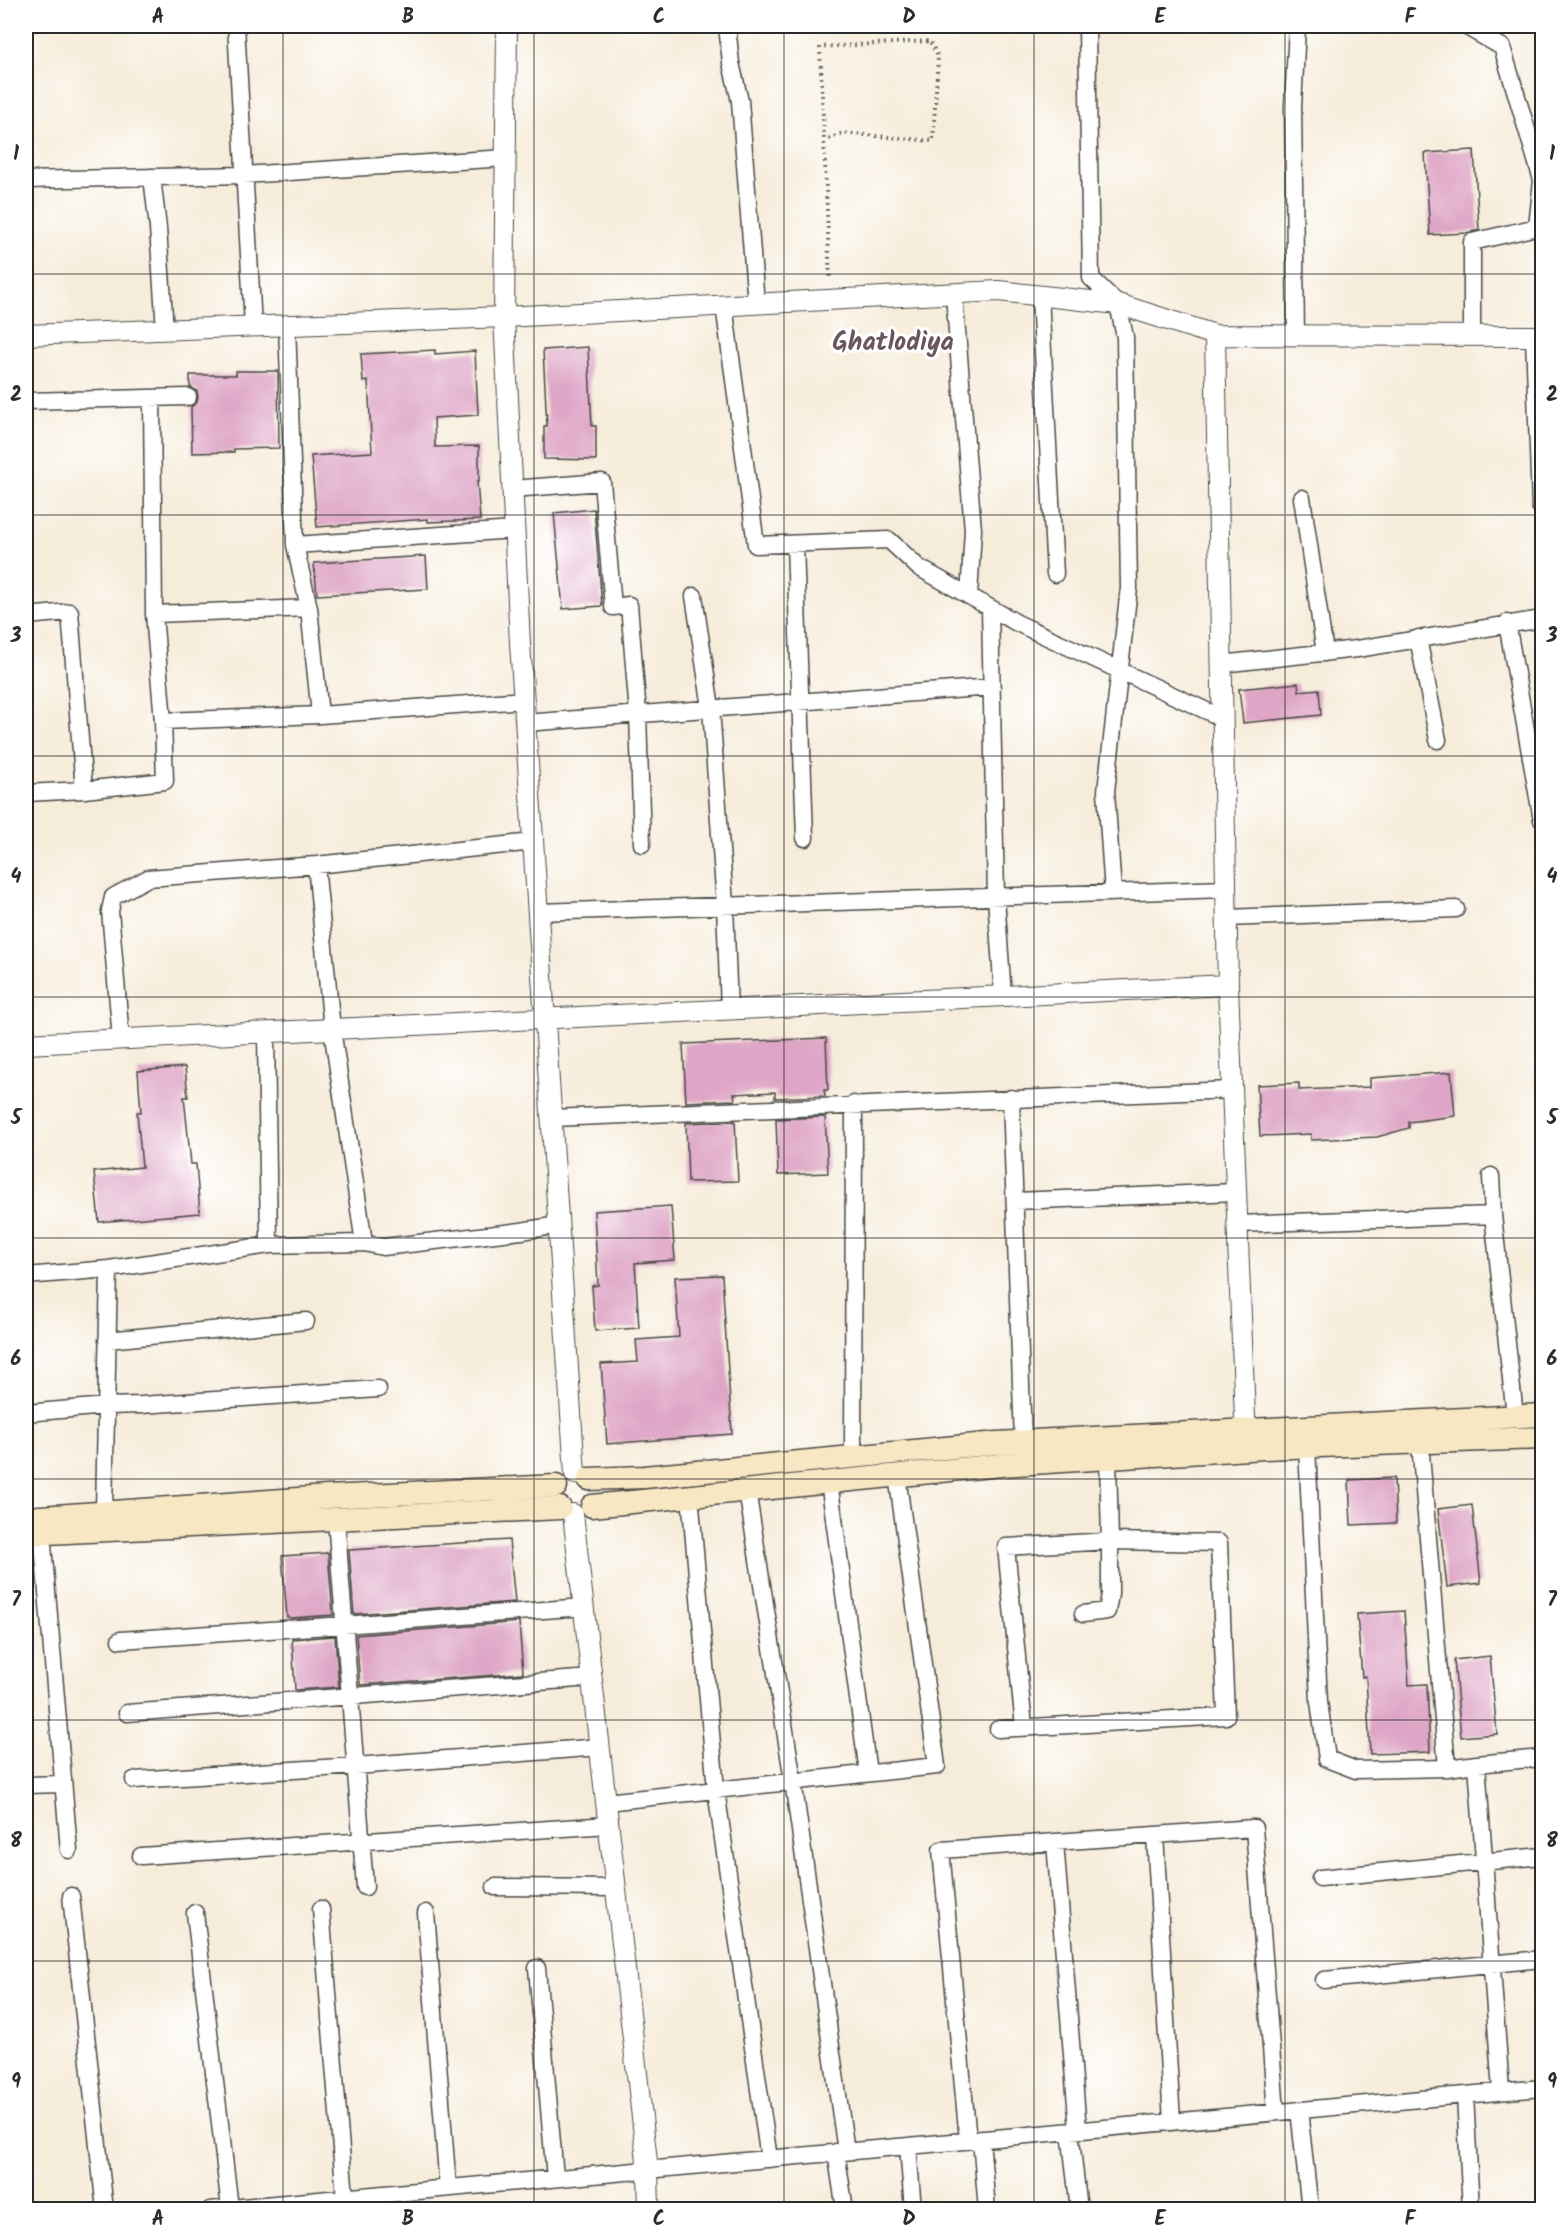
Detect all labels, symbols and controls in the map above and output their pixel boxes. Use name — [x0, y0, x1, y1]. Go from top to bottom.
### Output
text: A — [152, 2, 164, 34]
text: B — [402, 2, 414, 34]
text: C — [653, 2, 665, 34]
text: D — [902, 2, 916, 34]
text: E — [1154, 2, 1166, 34]
text: F — [1405, 2, 1417, 34]
text: 1 — [13, 139, 19, 171]
text: 1 — [1549, 139, 1555, 171]
district label: Ghatlodiya — [832, 322, 954, 364]
text: 2 — [10, 380, 22, 412]
text: 2 — [1546, 380, 1558, 412]
text: 3 — [10, 621, 22, 653]
text: 3 — [1546, 621, 1558, 653]
text: 4 — [11, 862, 22, 894]
text: 4 — [1547, 862, 1558, 894]
text: 5 — [10, 1103, 23, 1135]
text: 5 — [1546, 1103, 1559, 1135]
text: 6 — [11, 1344, 22, 1376]
text: 6 — [1547, 1344, 1558, 1376]
text: 7 — [11, 1585, 21, 1617]
text: 7 — [1547, 1585, 1557, 1617]
text: 8 — [10, 1826, 22, 1858]
text: 8 — [1546, 1826, 1558, 1858]
text: 9 — [11, 2067, 21, 2099]
text: 9 — [1547, 2067, 1557, 2099]
text: A — [152, 2204, 164, 2235]
text: B — [402, 2204, 414, 2235]
text: C — [653, 2204, 665, 2235]
text: D — [902, 2204, 916, 2235]
text: E — [1154, 2204, 1166, 2235]
text: F — [1405, 2204, 1417, 2235]

